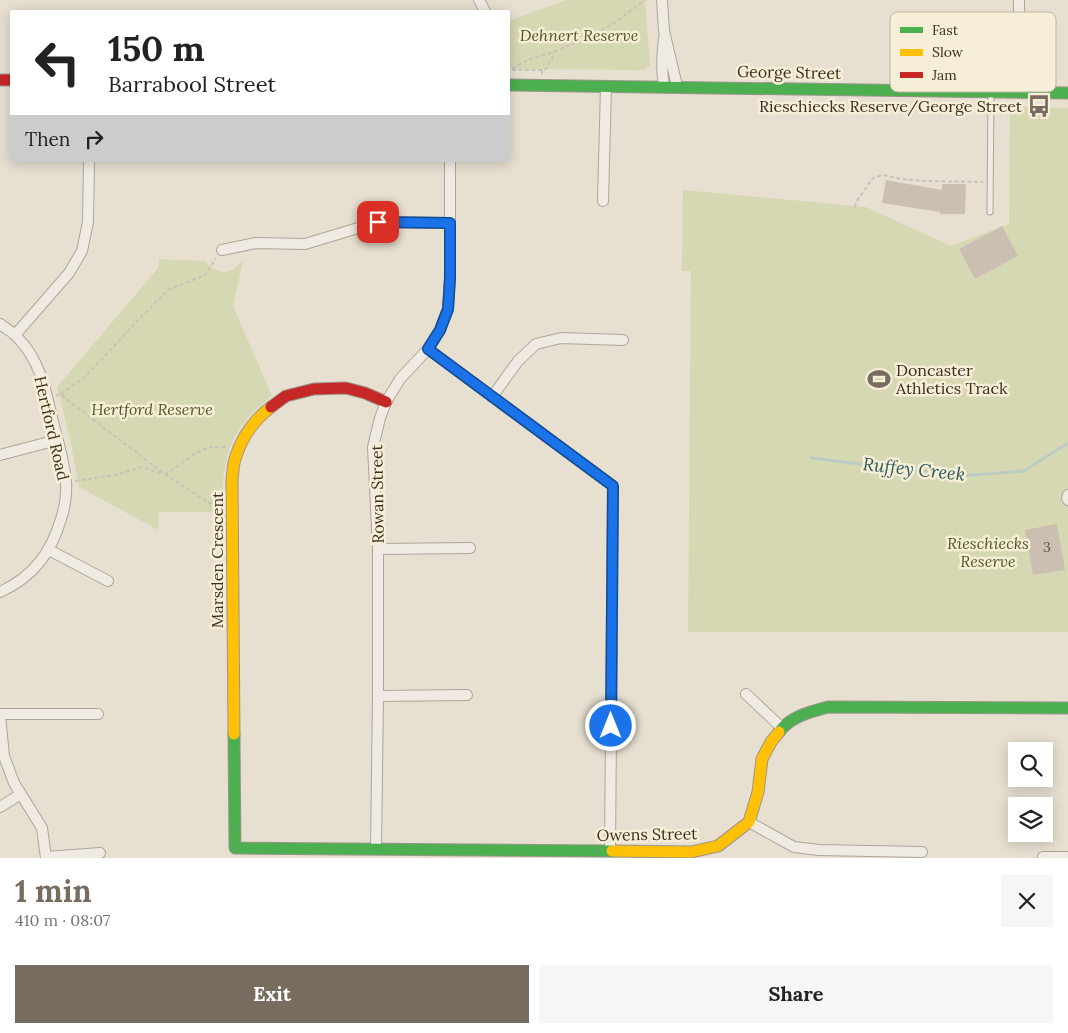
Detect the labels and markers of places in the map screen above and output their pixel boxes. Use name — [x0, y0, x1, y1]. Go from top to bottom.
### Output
bus stop icon: Rieschiecks Reserve/George Street — [1026, 93, 1052, 119]
place label: Rieschiecks Reserve/George Street — [759, 96, 1023, 117]
pin — [357, 201, 399, 243]
place label: Doncaster Athletics Track — [895, 360, 1008, 398]
sports icon: Doncaster Athletics Track — [866, 366, 892, 392]

